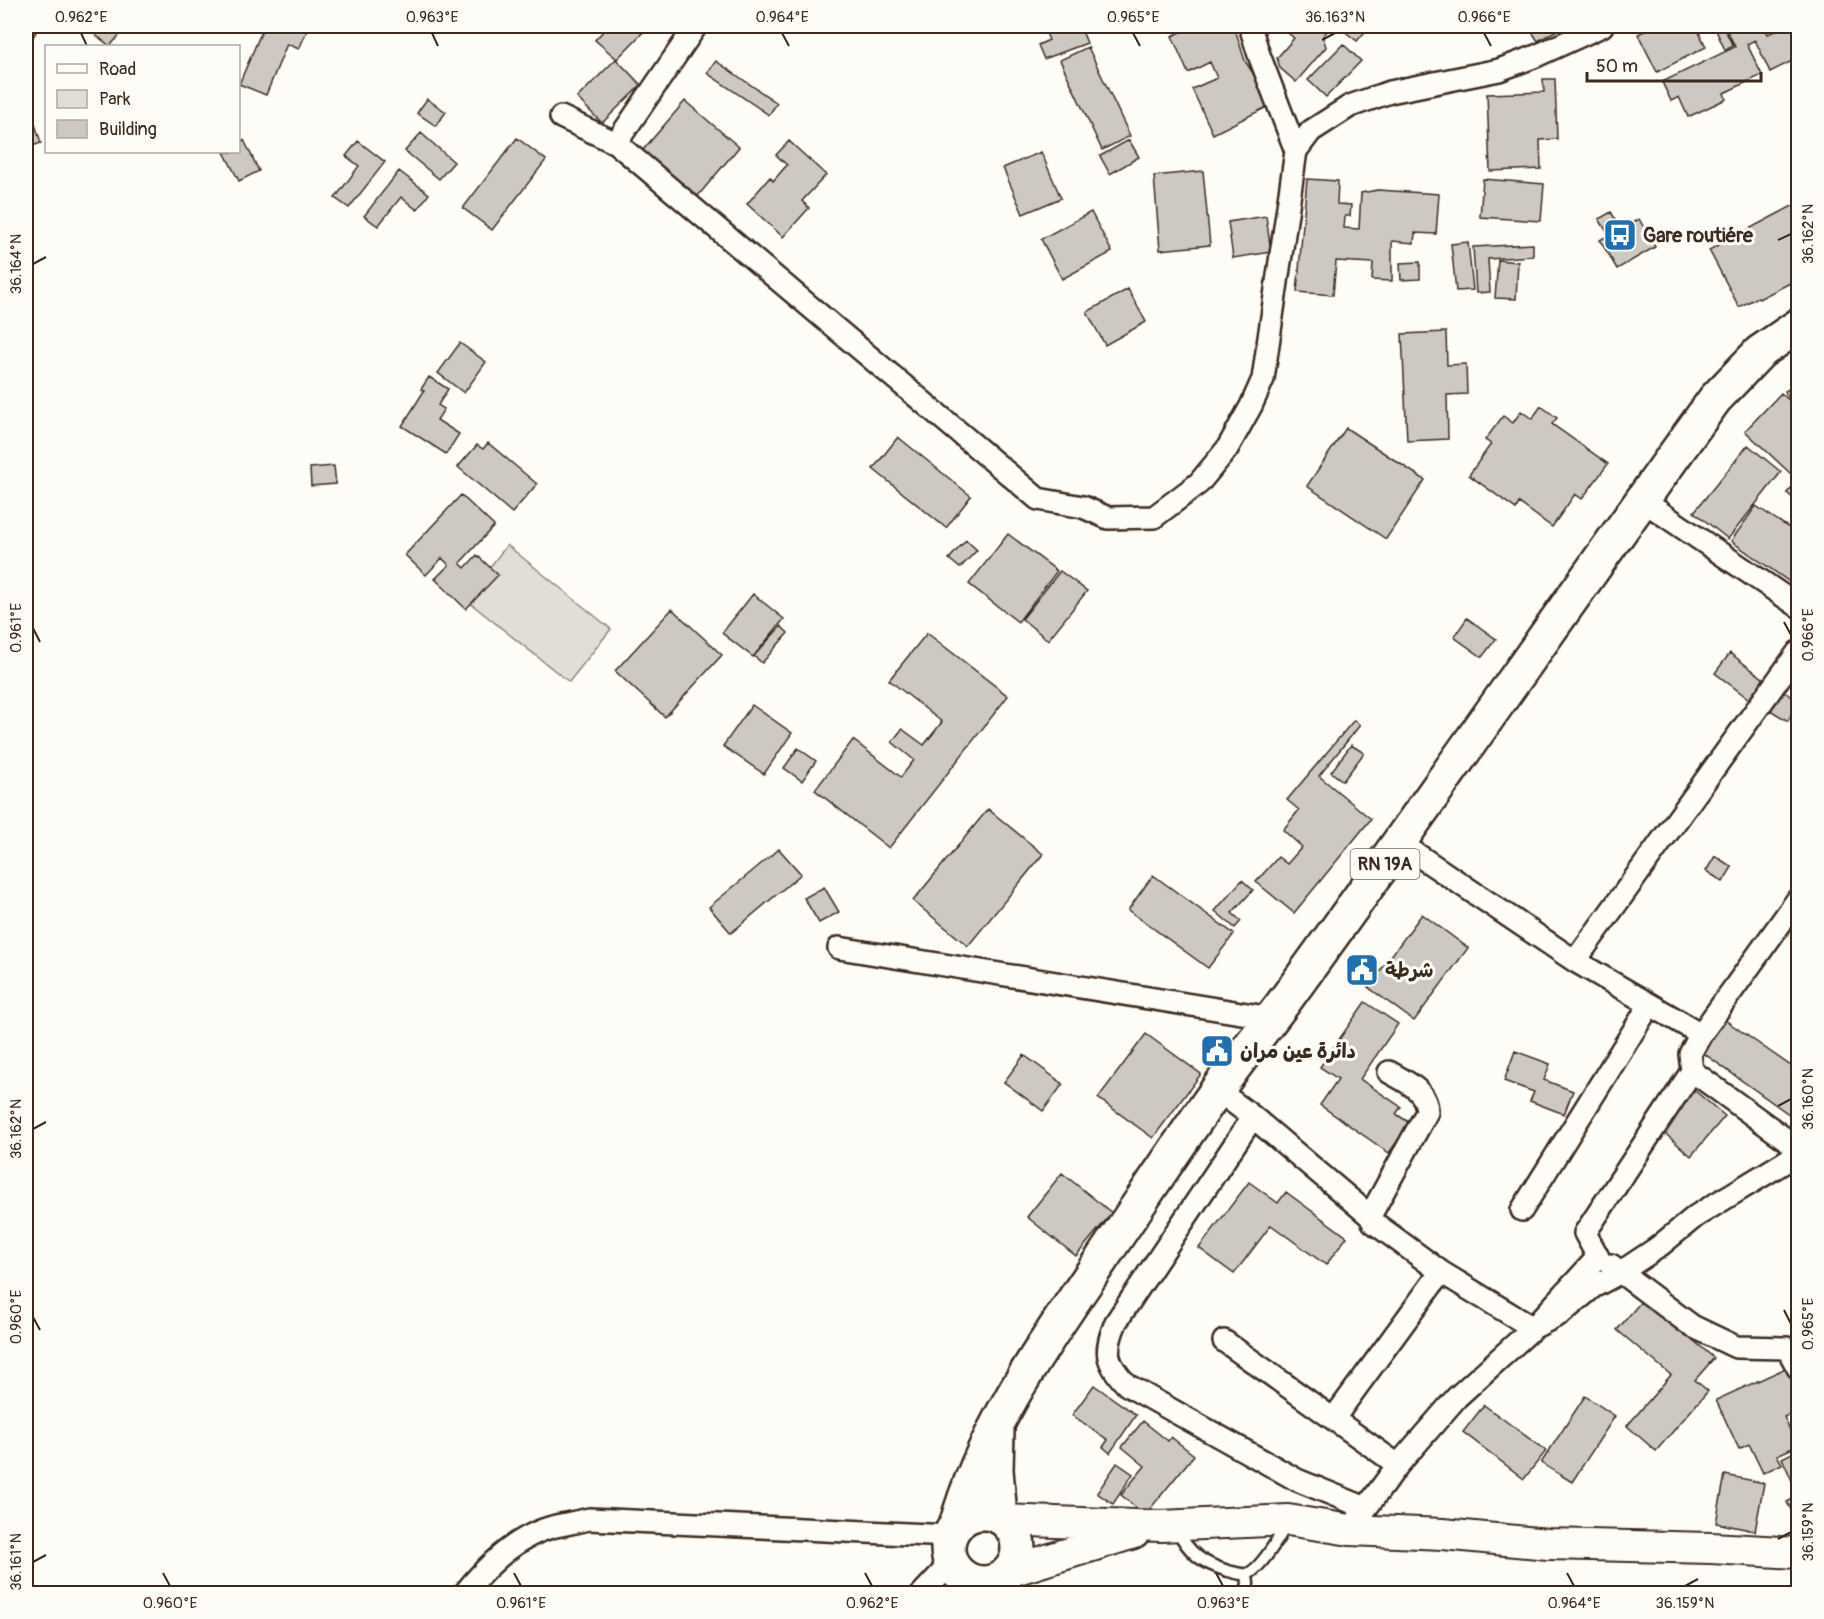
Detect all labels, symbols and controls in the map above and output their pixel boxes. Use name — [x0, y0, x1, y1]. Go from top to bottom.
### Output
text: 0.962°E — [55, 8, 108, 27]
text: 0.963°E — [406, 8, 459, 27]
text: 0.964°E — [755, 8, 809, 27]
text: 0.965°E — [1107, 8, 1159, 27]
text: 36.163°N — [1305, 8, 1365, 27]
text: 0.966°E — [1457, 8, 1511, 27]
legend — [45, 45, 240, 153]
scale bar — [1587, 45, 1761, 83]
text: 50 m — [1596, 55, 1638, 78]
text: Road — [99, 58, 136, 81]
text: Park — [99, 88, 131, 111]
text: Building — [99, 118, 157, 141]
text: 36.162°N — [1799, 204, 1818, 264]
bus stop icon: Gare routiére — [1602, 217, 1638, 253]
place label: Gare routiére — [1643, 223, 1754, 248]
text: 36.164°N — [7, 234, 26, 294]
text: 0.961°E — [7, 603, 26, 653]
text: 0.966°E — [1799, 608, 1818, 662]
road number: RN 19A — [1350, 849, 1420, 879]
public building icon: شرطة — [1344, 952, 1380, 988]
place label: شرطة — [1385, 958, 1434, 983]
public building icon: دائرة عين مران — [1199, 1033, 1235, 1069]
place label: دائرة عين مران — [1240, 1039, 1356, 1064]
text: 36.160°N — [1799, 1068, 1818, 1130]
text: 36.162°N — [7, 1099, 26, 1159]
text: 0.960°E — [7, 1290, 26, 1344]
text: 0.965°E — [1799, 1298, 1818, 1350]
text: 36.159°N — [1799, 1503, 1818, 1561]
text: 36.161°N — [7, 1533, 26, 1591]
text: 0.960°E — [143, 1594, 197, 1613]
text: 0.961°E — [496, 1594, 546, 1613]
text: 0.962°E — [846, 1594, 899, 1613]
text: 0.963°E — [1197, 1594, 1250, 1613]
text: 0.964°E — [1547, 1594, 1601, 1613]
text: 36.159°N — [1656, 1594, 1714, 1613]

